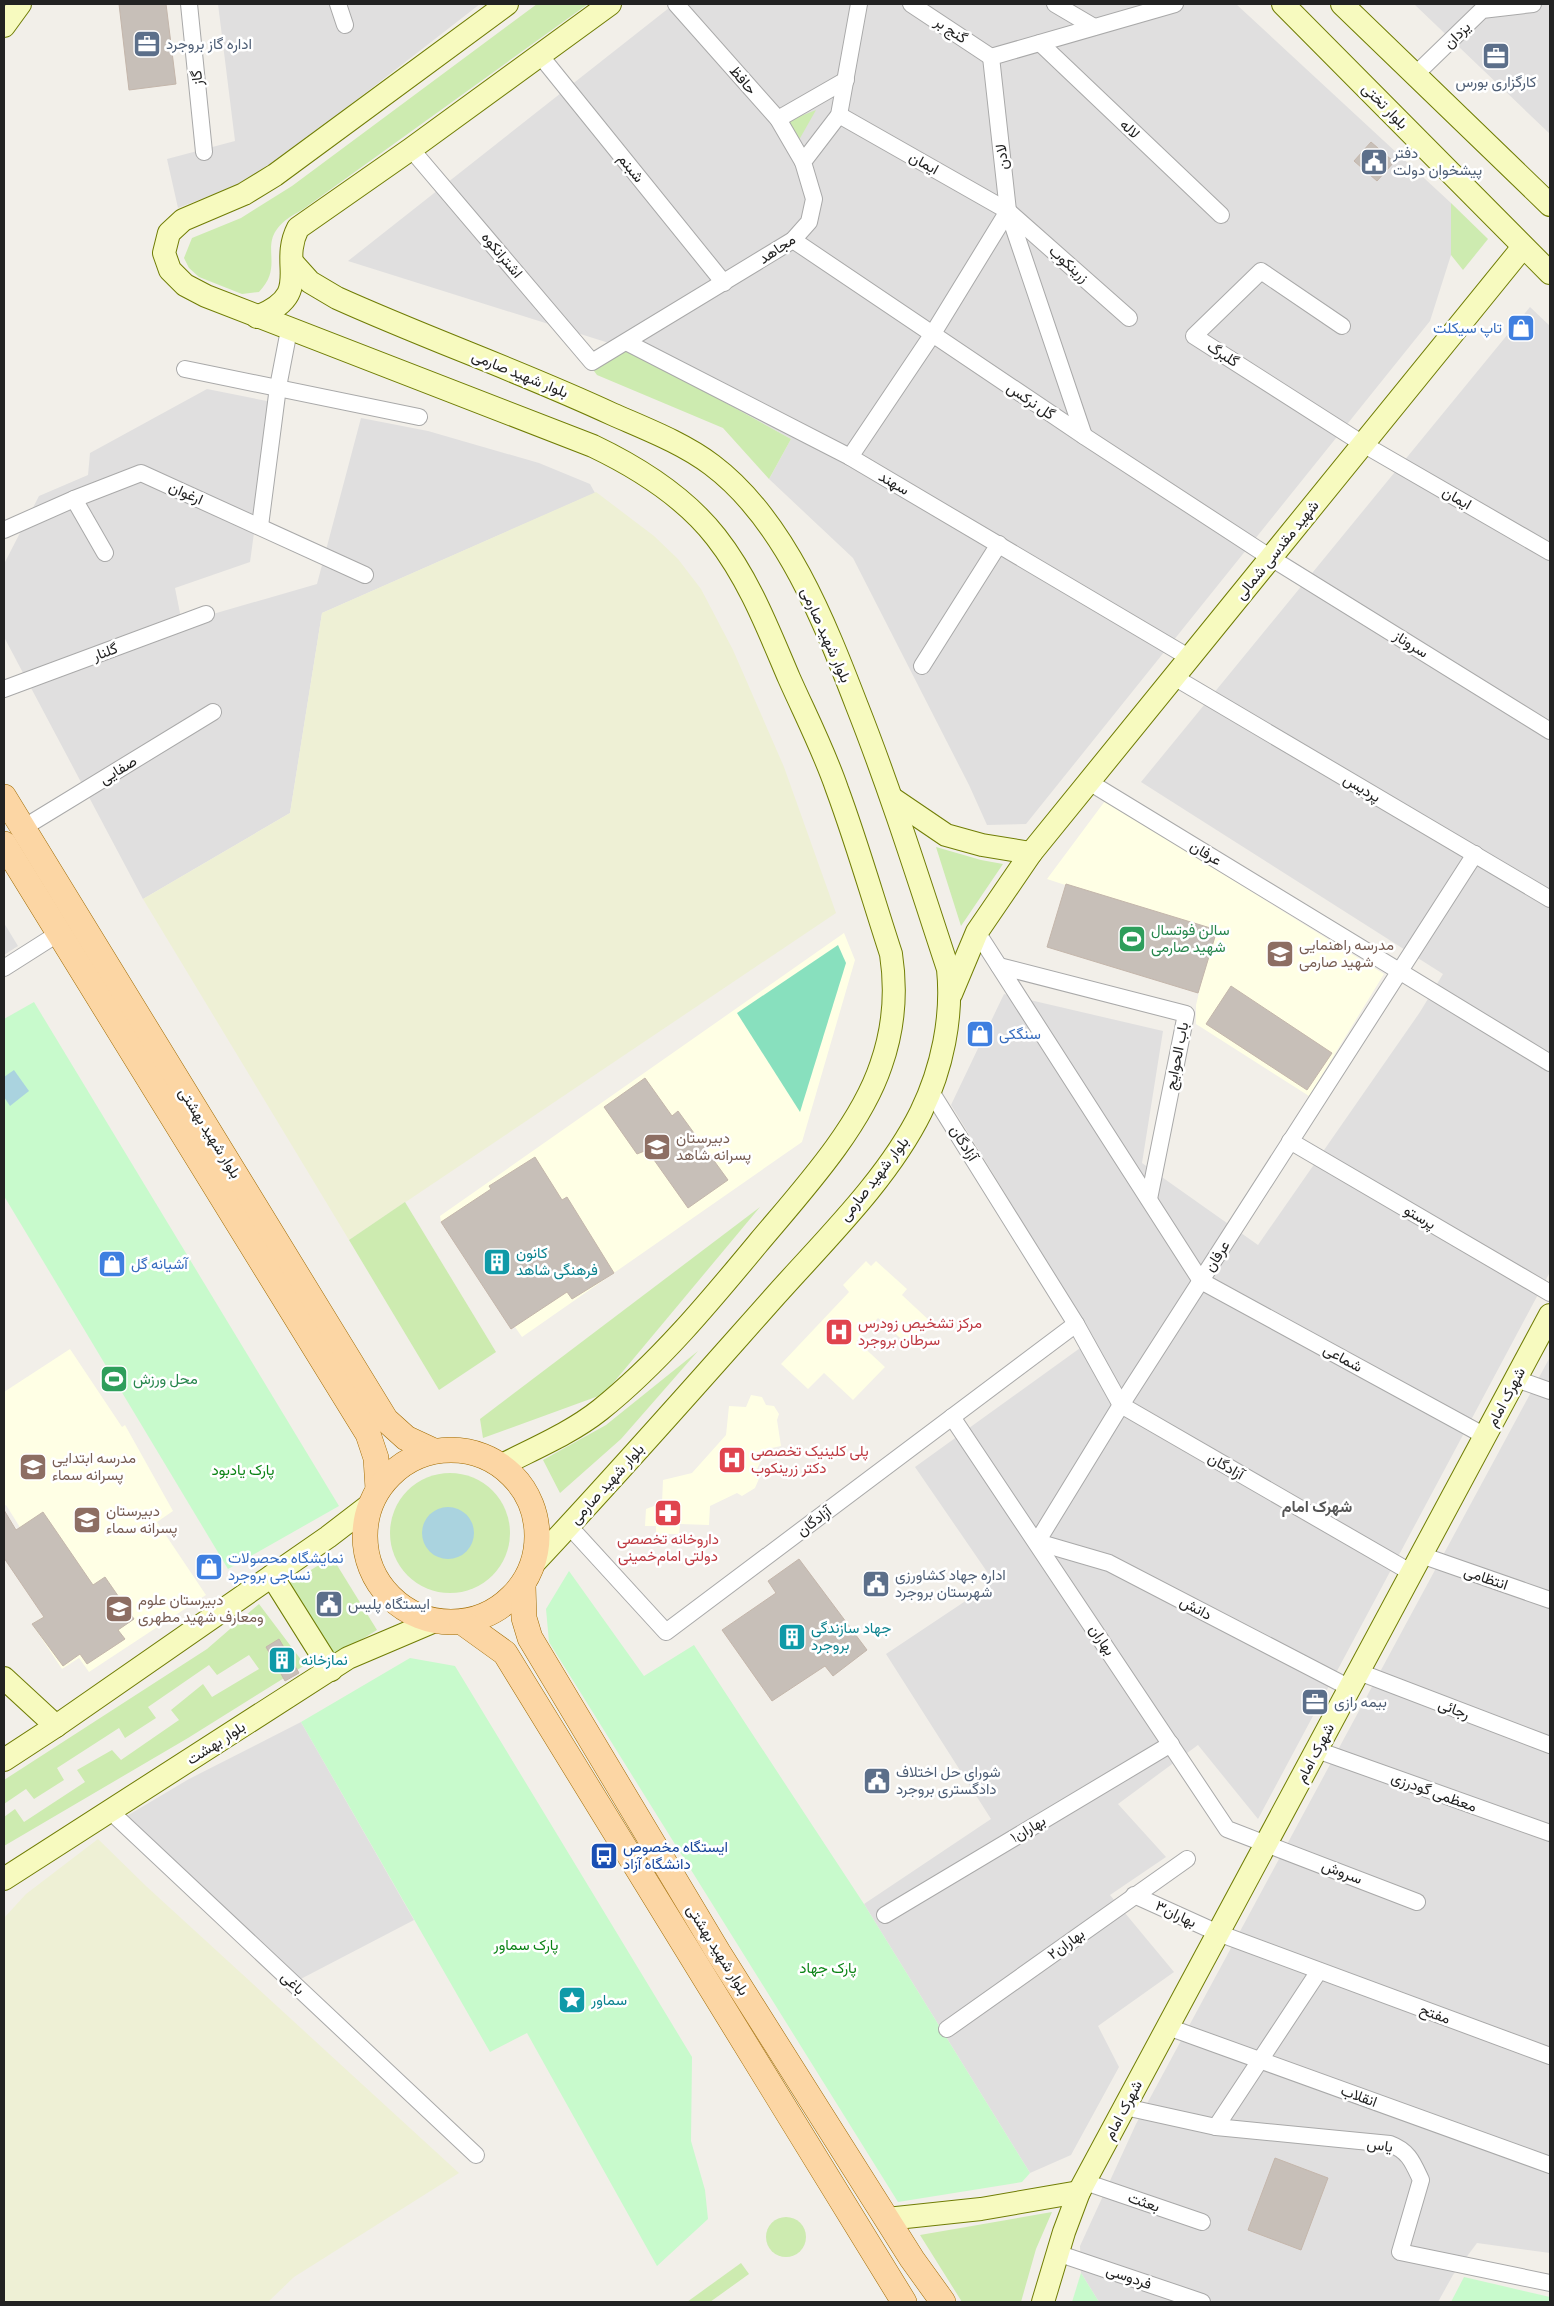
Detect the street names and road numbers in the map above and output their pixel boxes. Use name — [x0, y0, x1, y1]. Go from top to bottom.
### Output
street label: گنج بر — [929, 12, 971, 49]
street label: یزدان — [1440, 18, 1474, 52]
street label: حافظ — [726, 62, 760, 98]
street label: گاز — [187, 69, 207, 88]
street label: بلوار تختی — [1358, 79, 1412, 133]
street label: لاله — [1116, 115, 1144, 143]
street label: لادن — [992, 143, 1012, 171]
street label: ایمان — [906, 148, 942, 178]
street label: شبنم — [613, 150, 648, 187]
street label: اشترانکوه — [478, 228, 526, 282]
street label: مجاهد — [755, 230, 799, 268]
street label: زرینکوب — [1045, 242, 1093, 286]
street label: گلبرگ — [1204, 337, 1243, 371]
street label: بلوار شهید صارمی — [469, 347, 571, 402]
street label: گل نرکس — [1003, 378, 1059, 425]
street label: سهند — [875, 467, 913, 499]
street label: ارغوان — [166, 478, 206, 508]
street label: ایمان — [1439, 482, 1475, 514]
street label: شهید مقدسی شمالی — [1231, 497, 1323, 604]
street label: بلوار شهید صارمی — [796, 585, 855, 686]
street label: سروناز — [1390, 626, 1432, 662]
street label: گلنار — [89, 639, 120, 665]
street label: صفایی — [96, 752, 140, 789]
street label: پردیس — [1340, 770, 1384, 807]
street label: عرفان — [1187, 837, 1225, 869]
street label: باب الحوایج — [1162, 1021, 1194, 1092]
street label: بلوار شهید بهشتی — [174, 1084, 245, 1182]
street label: آزادگان — [946, 1122, 983, 1166]
street label: بلوار شهید صارمی — [835, 1133, 913, 1225]
street label: پرستو — [1400, 1201, 1439, 1234]
street label: عرفان — [1200, 1237, 1234, 1275]
street label: شماعی — [1320, 1340, 1366, 1377]
street label: شهرک امام — [1483, 1364, 1530, 1430]
street label: بلوار شهید صارمی — [566, 1440, 649, 1529]
street label: آزادگان — [1205, 1449, 1249, 1484]
street label: آزادگان — [793, 1501, 836, 1540]
street label: انتظامی — [1461, 1562, 1510, 1595]
street label: دانش — [1177, 1592, 1215, 1625]
street label: بهاران — [1085, 1621, 1119, 1659]
street label: رجائی — [1435, 1695, 1472, 1724]
street label: بلوار بهشت — [183, 1717, 249, 1769]
street label: شهرک امام — [1292, 1720, 1339, 1786]
street label: معظمی گودرزی — [1388, 1768, 1479, 1817]
street label: بهاران۱ — [1007, 1812, 1049, 1846]
street label: سروش — [1319, 1856, 1365, 1889]
street label: بهاران۳ — [1153, 1897, 1199, 1931]
street label: بلوار شهید بهشتی — [682, 1901, 753, 1999]
street label: بهاران۲ — [1044, 1925, 1088, 1963]
street label: باغی — [277, 1968, 309, 1999]
street label: مفتح — [1417, 2000, 1453, 2030]
street label: شهرک امام — [1100, 2077, 1147, 2143]
street label: انقلاب — [1338, 2081, 1380, 2111]
street label: یاس — [1365, 2134, 1394, 2157]
street label: بعثت — [1126, 2188, 1162, 2216]
street label: فردوسی — [1104, 2261, 1154, 2294]

